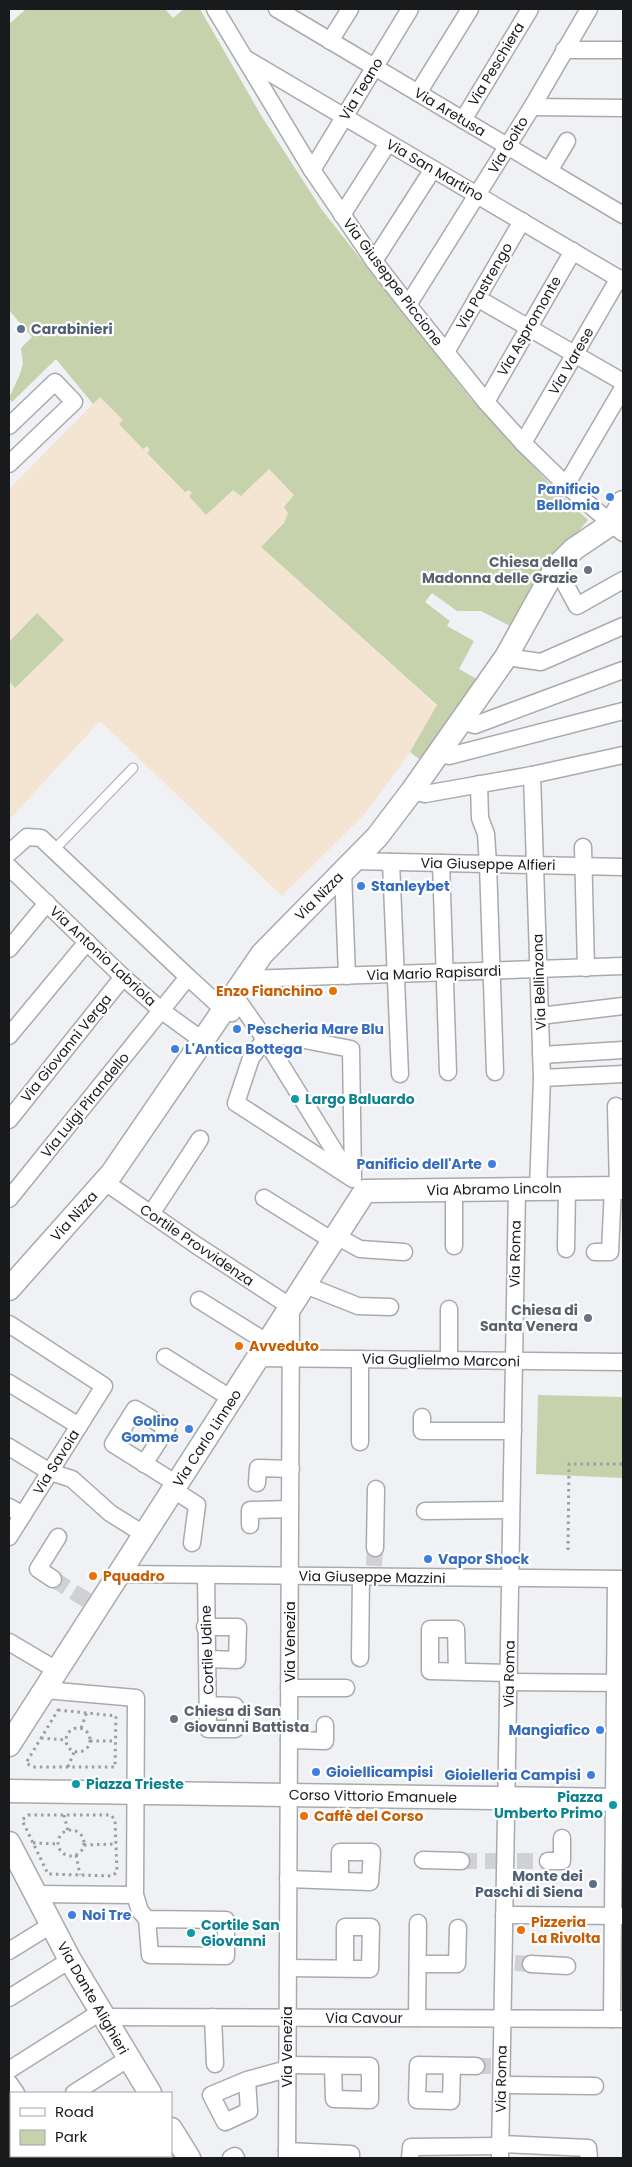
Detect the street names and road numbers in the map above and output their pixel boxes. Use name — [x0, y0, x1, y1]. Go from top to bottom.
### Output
street label: Via Peschiera — [463, 18, 529, 110]
street label: Via Teano — [334, 54, 388, 124]
street label: Via Aretusa — [410, 83, 490, 141]
street label: Via Goito — [483, 113, 533, 177]
street label: Via San Martino — [382, 134, 488, 206]
street label: Via Giuseppe Piccione — [338, 214, 448, 350]
street label: Via Pastrengo — [451, 239, 517, 333]
street label: Via Aspromonte — [492, 272, 566, 380]
street label: Via Varese — [544, 323, 599, 398]
street label: Via Giuseppe Alfieri — [420, 853, 556, 875]
street label: Via Nizza — [290, 867, 348, 925]
street label: Via Antonio Labriola — [45, 901, 161, 1011]
street label: Via Bellinzona — [527, 933, 551, 1031]
street label: Via Mario Rapisardi — [366, 961, 502, 985]
street label: Via Giovanni Verga — [16, 990, 116, 1106]
street label: Via Luigi Pirandello — [36, 1048, 134, 1162]
street label: Via Abramo Lincoln — [426, 1178, 562, 1200]
street label: Via Nizza — [46, 1186, 102, 1246]
street label: Cortile Provvidenza — [136, 1199, 258, 1291]
street label: Via Roma — [504, 1220, 526, 1288]
street label: Via Guglielmo Marconi — [362, 1349, 520, 1371]
street label: Via Carlo Linneo — [168, 1385, 246, 1491]
street label: Via Savoia — [28, 1426, 84, 1498]
street label: Via Giuseppe Mazzini — [298, 1566, 446, 1588]
street label: Via Venezia — [280, 1601, 300, 1683]
street label: Cortile Udine — [195, 1605, 219, 1695]
street label: Via Roma — [498, 1640, 520, 1708]
street label: Corso Vittorio Emanuele — [289, 1785, 458, 1807]
street label: Via Dante Alighieri — [52, 1938, 134, 2058]
street label: Via Venezia — [277, 2006, 297, 2088]
street label: Via Cavour — [325, 2008, 403, 2028]
street label: Via Roma — [490, 2045, 512, 2113]

